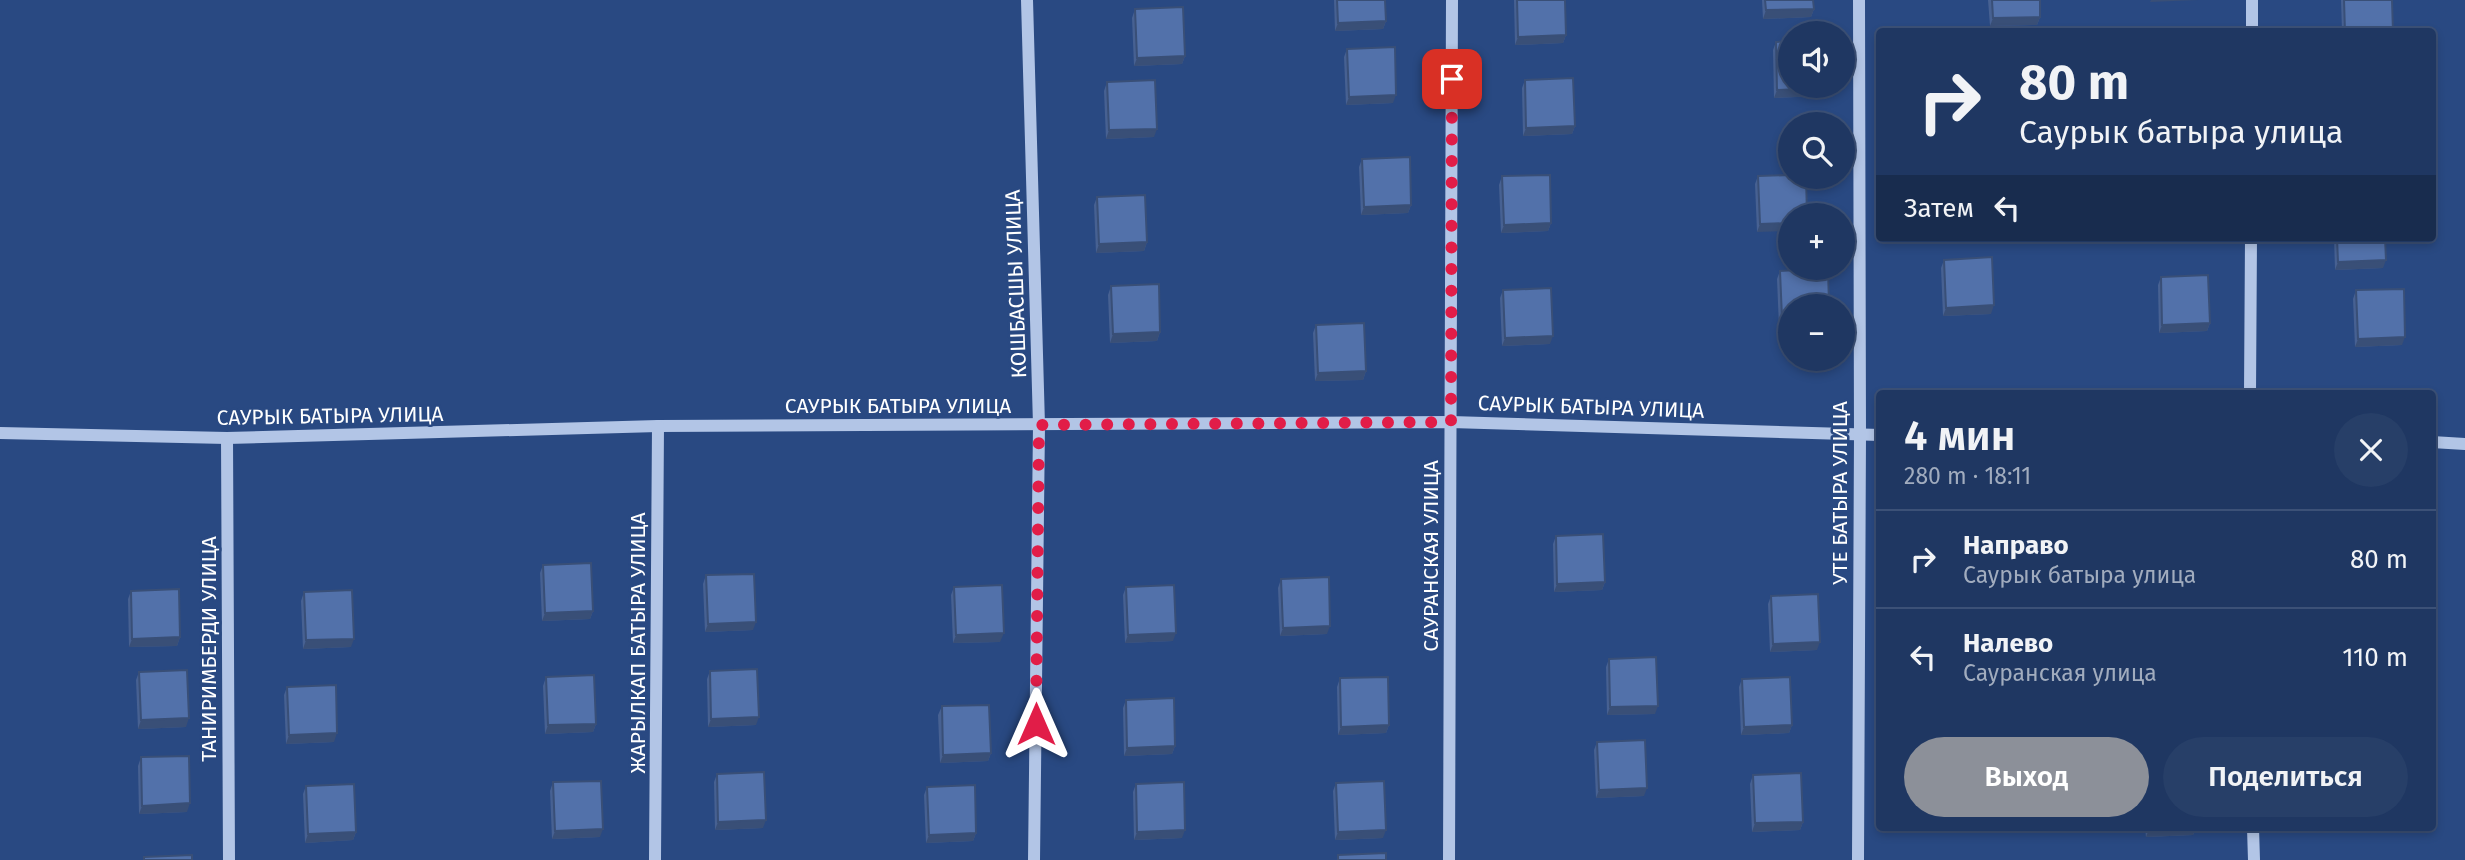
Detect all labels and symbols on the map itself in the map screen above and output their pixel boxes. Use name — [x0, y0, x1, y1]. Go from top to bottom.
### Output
pin — [1422, 49, 1482, 109]
street label: КОШБАСШЫ УЛИЦА — [1000, 189, 1032, 379]
street label: САУРЫК БАТЫРА УЛИЦА — [1477, 390, 1705, 424]
street label: САУРЫК БАТЫРА УЛИЦА — [785, 393, 1011, 419]
street label: САУРЫК БАТЫРА УЛИЦА — [216, 401, 444, 431]
street label: УТЕ БАТЫРА УЛИЦА — [1827, 401, 1853, 585]
street label: САУРАНСКАЯ УЛИЦА — [1418, 460, 1444, 652]
street label: ЖАРЫЛКАП БАТЫРА УЛИЦА — [625, 512, 651, 774]
street label: ТАНИРИМБЕРДИ УЛИЦА — [196, 536, 222, 762]
position arrow — [999, 687, 1073, 761]

